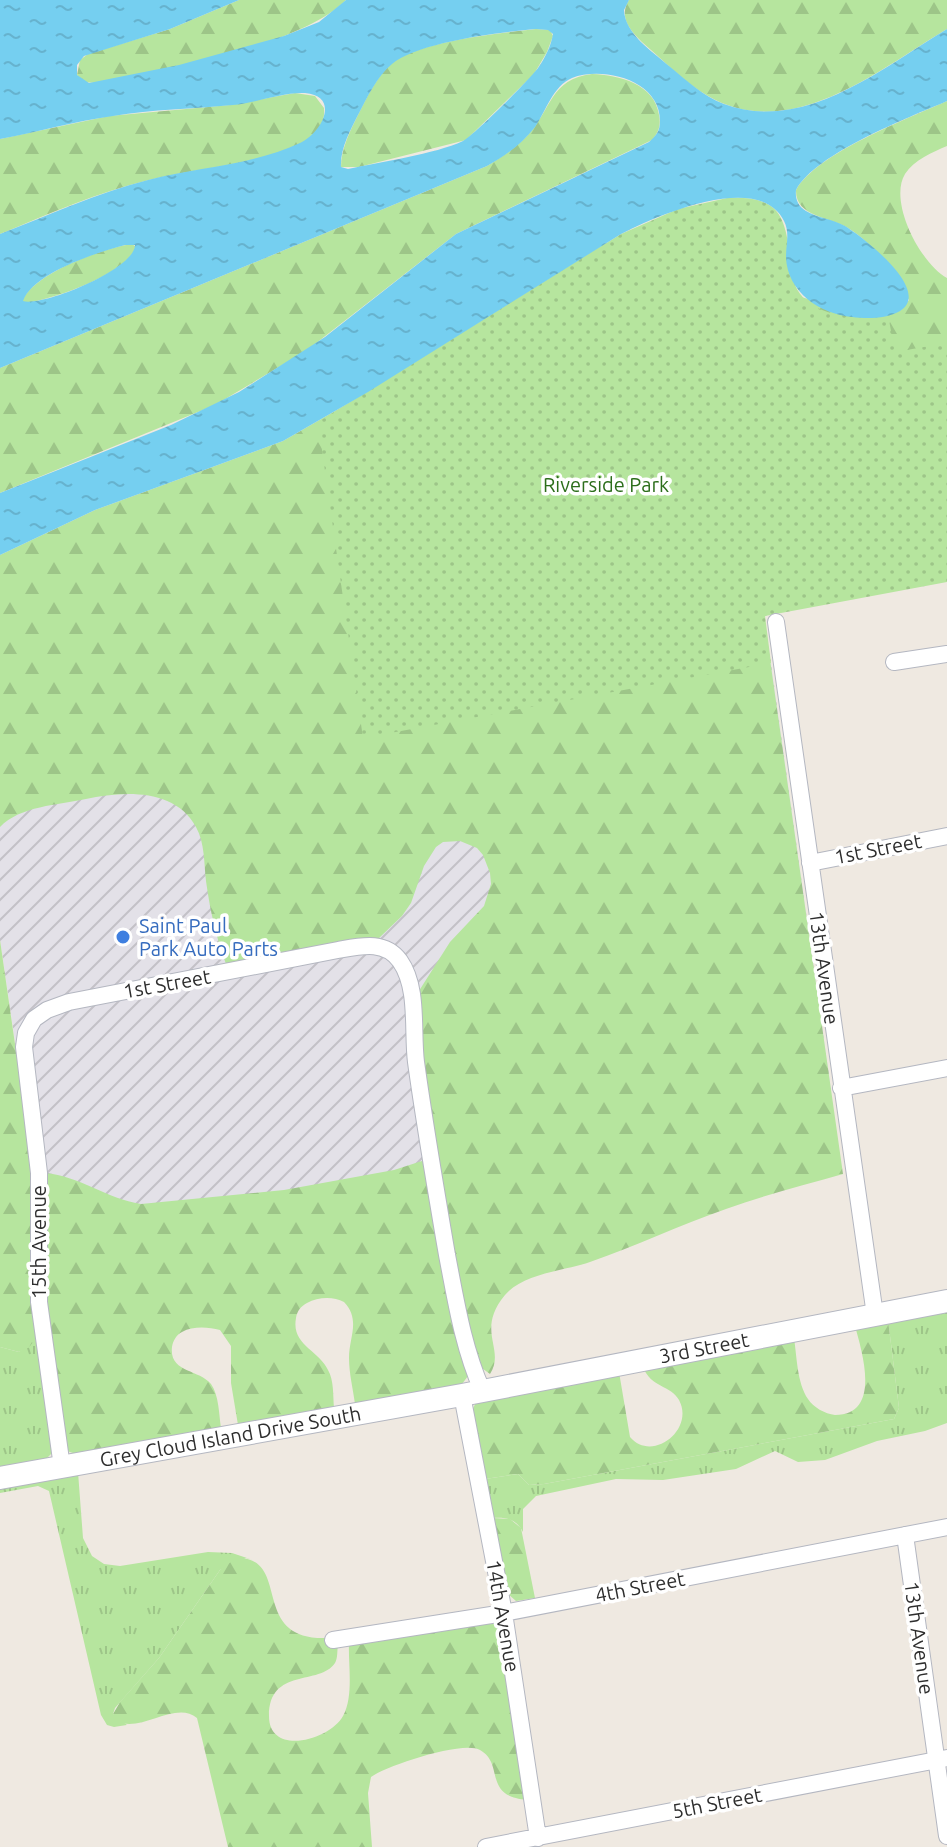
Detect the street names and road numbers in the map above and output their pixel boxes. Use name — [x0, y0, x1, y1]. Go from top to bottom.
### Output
street label: 1st Street — [832, 829, 924, 868]
street label: 13th Avenue — [805, 910, 844, 1026]
street label: 1st Street — [121, 964, 212, 1002]
street label: 15th Avenue — [27, 1185, 50, 1299]
street label: 3rd Street — [657, 1328, 751, 1368]
street label: Grey Cloud Island Drive South — [98, 1401, 363, 1471]
street label: 14th Avenue — [482, 1558, 525, 1674]
street label: 4th Street — [593, 1567, 687, 1606]
street label: 13th Avenue — [900, 1580, 939, 1696]
street label: 5th Street — [670, 1783, 764, 1822]

